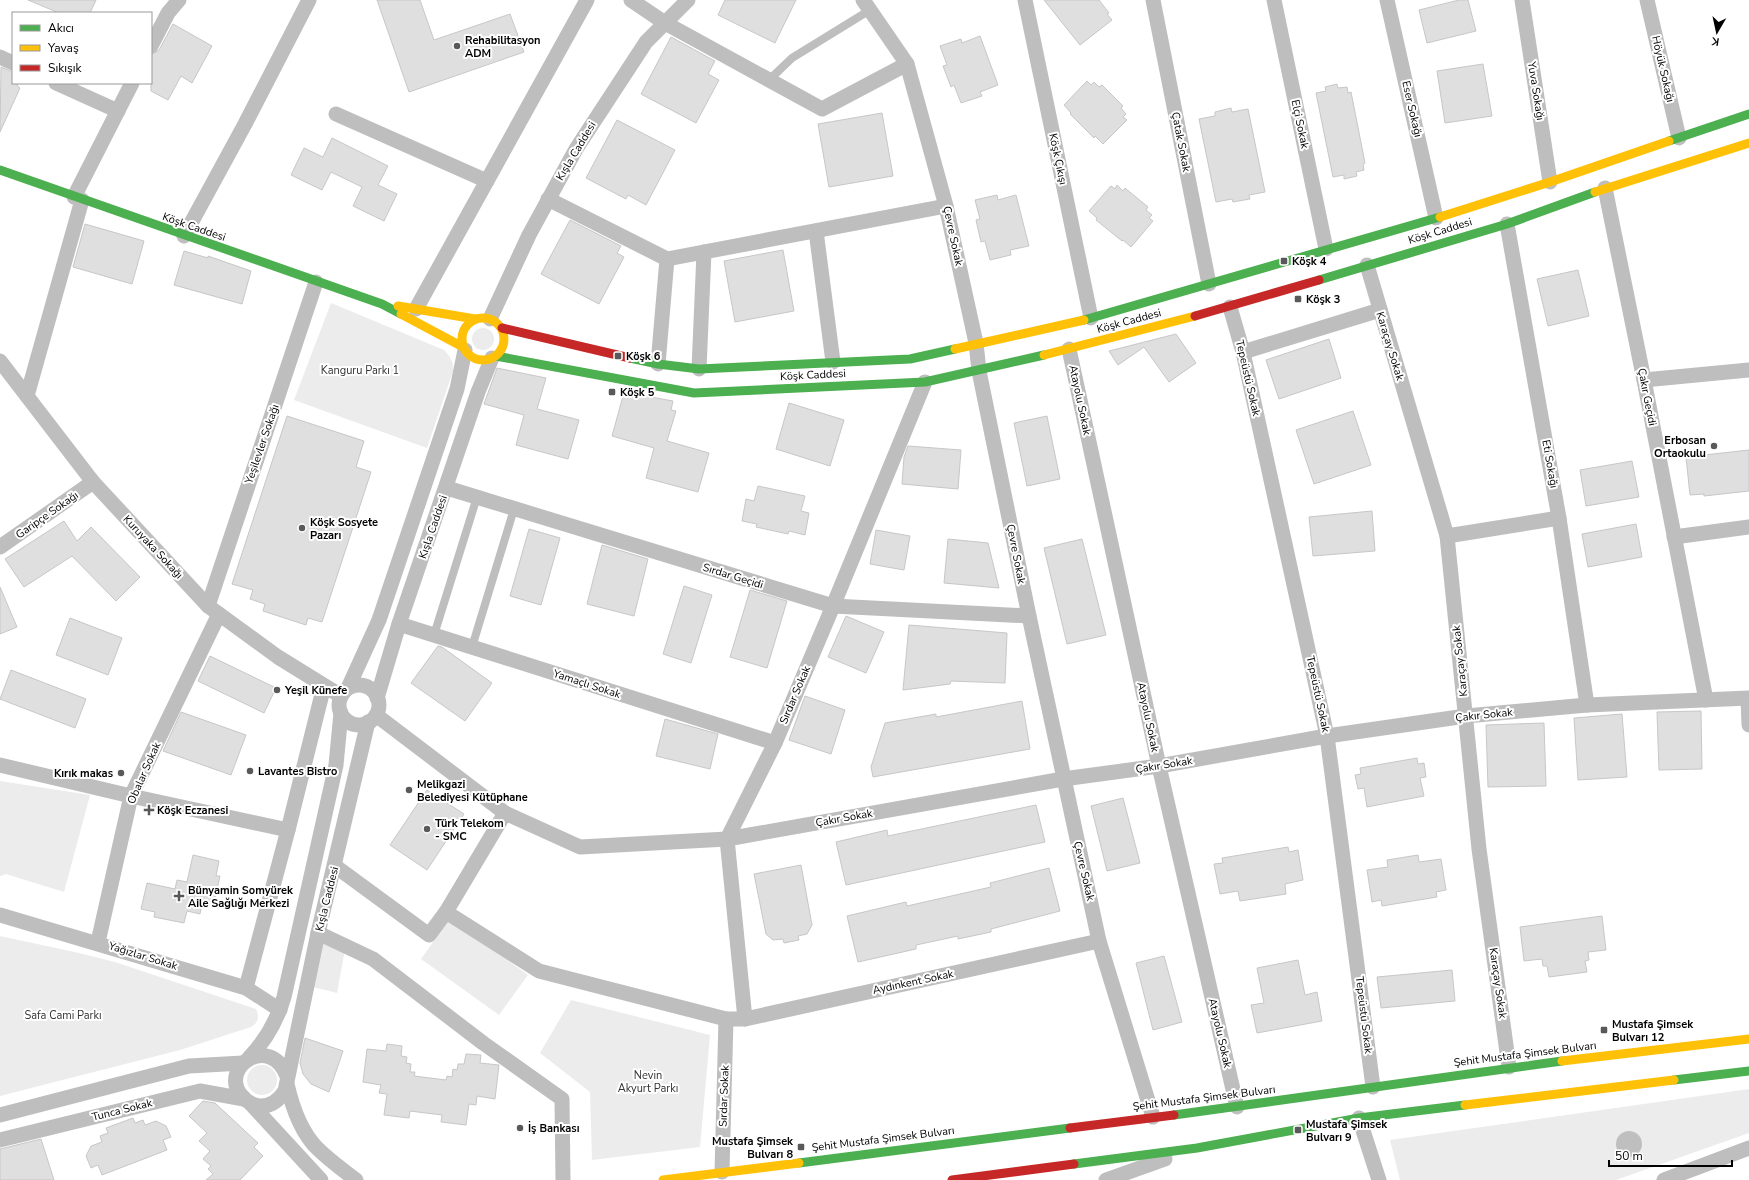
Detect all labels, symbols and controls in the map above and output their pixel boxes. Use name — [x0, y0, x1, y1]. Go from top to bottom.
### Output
legend — [12, 12, 152, 84]
north arrow — [1697, 12, 1737, 52]
text: Akıcı — [48, 20, 74, 36]
place label: Rehabilitasyon ADM — [465, 33, 540, 61]
text: K — [1710, 33, 1720, 49]
street label: Höyük Sokağı — [1648, 34, 1678, 104]
text: Yavaş — [47, 40, 79, 56]
marker: Rehabilitasyon ADM — [452, 41, 462, 51]
text: Sıkışık — [48, 60, 83, 76]
street label: Yuva Sokağı — [1524, 60, 1548, 121]
street label: Eser Sokağı — [1398, 79, 1426, 139]
street label: Elçi Sokak — [1287, 98, 1313, 150]
street label: Çatak Sokak — [1168, 111, 1194, 174]
street label: Kışla Caddesi — [553, 119, 599, 183]
street label: Köşk Çıkışı — [1045, 132, 1071, 186]
street label: Çevre Sokak — [939, 205, 967, 268]
street label: Köşk Caddesi — [160, 209, 228, 245]
street label: Köşk Caddesi — [1406, 214, 1474, 248]
place label: Köşk 4 — [1292, 254, 1327, 269]
marker: Köşk 4 — [1279, 256, 1289, 266]
place label: Köşk 3 — [1306, 292, 1340, 307]
marker: Köşk 3 — [1293, 294, 1303, 304]
street label: Köşk Caddesi — [1095, 305, 1163, 337]
street label: Karaçay Sokak — [1372, 310, 1408, 383]
street label: Tepeüstü Sokak — [1232, 338, 1264, 418]
place label: Köşk 6 — [626, 349, 661, 364]
marker: Köşk 6 — [613, 351, 623, 361]
park label: Kanguru Parkı 1 — [321, 363, 399, 378]
street label: Atayolu Sokak — [1065, 364, 1095, 437]
street label: Köşk Caddesi — [780, 366, 846, 384]
street label: Çakır Geçidi — [1634, 367, 1660, 427]
place label: Köşk 5 — [620, 385, 655, 400]
marker: Köşk 5 — [607, 387, 617, 397]
street label: Yeşilevler Sokağı — [241, 402, 283, 487]
place label: Erbosan Ortaokulu — [1654, 433, 1706, 461]
street label: Eti Sokağı — [1538, 439, 1562, 489]
marker: Erbosan Ortaokulu — [1709, 441, 1719, 451]
street label: Garipçe Sokağı — [13, 488, 81, 542]
street label: Kışla Caddesi — [415, 493, 451, 561]
street label: Kuruyaka Sokağı — [120, 512, 186, 582]
place label: Köşk Sosyete Pazarı — [310, 515, 378, 543]
marker: Köşk Sosyete Pazarı — [297, 523, 307, 533]
street label: Çevre Sokak — [1003, 523, 1029, 586]
street label: Sırdar Geçidi — [701, 560, 765, 592]
street label: Karaçay Sokak — [1449, 624, 1471, 697]
street label: Tepeüstü Sokak — [1303, 654, 1334, 734]
street label: Sırdar Sokak — [776, 663, 814, 726]
street label: Yamaçlı Sokak — [550, 666, 623, 702]
street label: Atayolu Sokak — [1133, 681, 1163, 754]
place label: Yeşil Künefe — [284, 683, 347, 698]
marker: Yeşil Künefe — [272, 685, 282, 695]
street label: Çakır Sokak — [1455, 704, 1514, 725]
street label: Obalar Sokak — [124, 739, 165, 806]
street label: Çakır Sokak — [1134, 753, 1194, 777]
place label: Lavantes Bistro — [258, 764, 337, 779]
place label: Kırık makas — [54, 766, 113, 781]
marker: Lavantes Bistro — [245, 766, 255, 776]
marker: Kırık makas — [116, 768, 126, 778]
place label: Melikgazi Belediyesi Kütüphane — [417, 777, 528, 805]
marker: Melikgazi Belediyesi Kütüphane — [404, 785, 414, 795]
place label: Köşk Eczanesi — [157, 803, 228, 818]
marker: Köşk Eczanesi — [144, 805, 154, 815]
street label: Çakır Sokak — [814, 806, 874, 830]
place label: Türk Telekom - SMC — [435, 816, 504, 844]
marker: Türk Telekom - SMC — [422, 824, 432, 834]
street label: Çevre Sokak — [1070, 840, 1098, 903]
street label: Kışla Caddesi — [312, 865, 342, 933]
place label: Bünyamin Somyürek Aile Sağlığı Merkezi — [188, 883, 294, 911]
marker: Bünyamin Somyürek Aile Sağlığı Merkezi — [173, 890, 185, 902]
street label: Yağızlar Sokak — [106, 938, 180, 974]
street label: Karaçay Sokak — [1486, 947, 1510, 1020]
street label: Aydınkent Sokak — [871, 966, 955, 998]
street label: Tepeüstü Sokak — [1352, 975, 1376, 1055]
street label: Atayolu Sokak — [1205, 997, 1235, 1070]
park label: Safa Cami Parkı — [24, 1008, 102, 1023]
place label: Mustafa Şimsek Bulvarı 12 — [1612, 1017, 1694, 1045]
marker: Mustafa Şimsek Bulvarı 12 — [1599, 1025, 1609, 1035]
street label: Şehit Mustafa Şimsek Bulvarı — [1453, 1038, 1597, 1070]
street label: Sırdar Sokak — [715, 1064, 733, 1127]
park label: Nevin Akyurt Parkı — [618, 1068, 678, 1096]
street label: Şehit Mustafa Şimsek Bulvarı — [1132, 1082, 1276, 1114]
street label: Tunca Sokak — [90, 1095, 154, 1125]
place label: Mustafa Şimsek Bulvarı 9 — [1306, 1117, 1388, 1145]
place label: İş Bankası — [528, 1120, 580, 1136]
marker: İş Bankası — [515, 1123, 525, 1133]
street label: Şehit Mustafa Şimsek Bulvarı — [811, 1123, 955, 1155]
marker: Mustafa Şimsek Bulvarı 9 — [1293, 1125, 1303, 1135]
place label: Mustafa Şimsek Bulvarı 8 — [712, 1134, 794, 1162]
marker: Mustafa Şimsek Bulvarı 8 — [796, 1142, 806, 1152]
scale bar — [1609, 1142, 1732, 1168]
text: 50 m — [1615, 1148, 1643, 1164]

